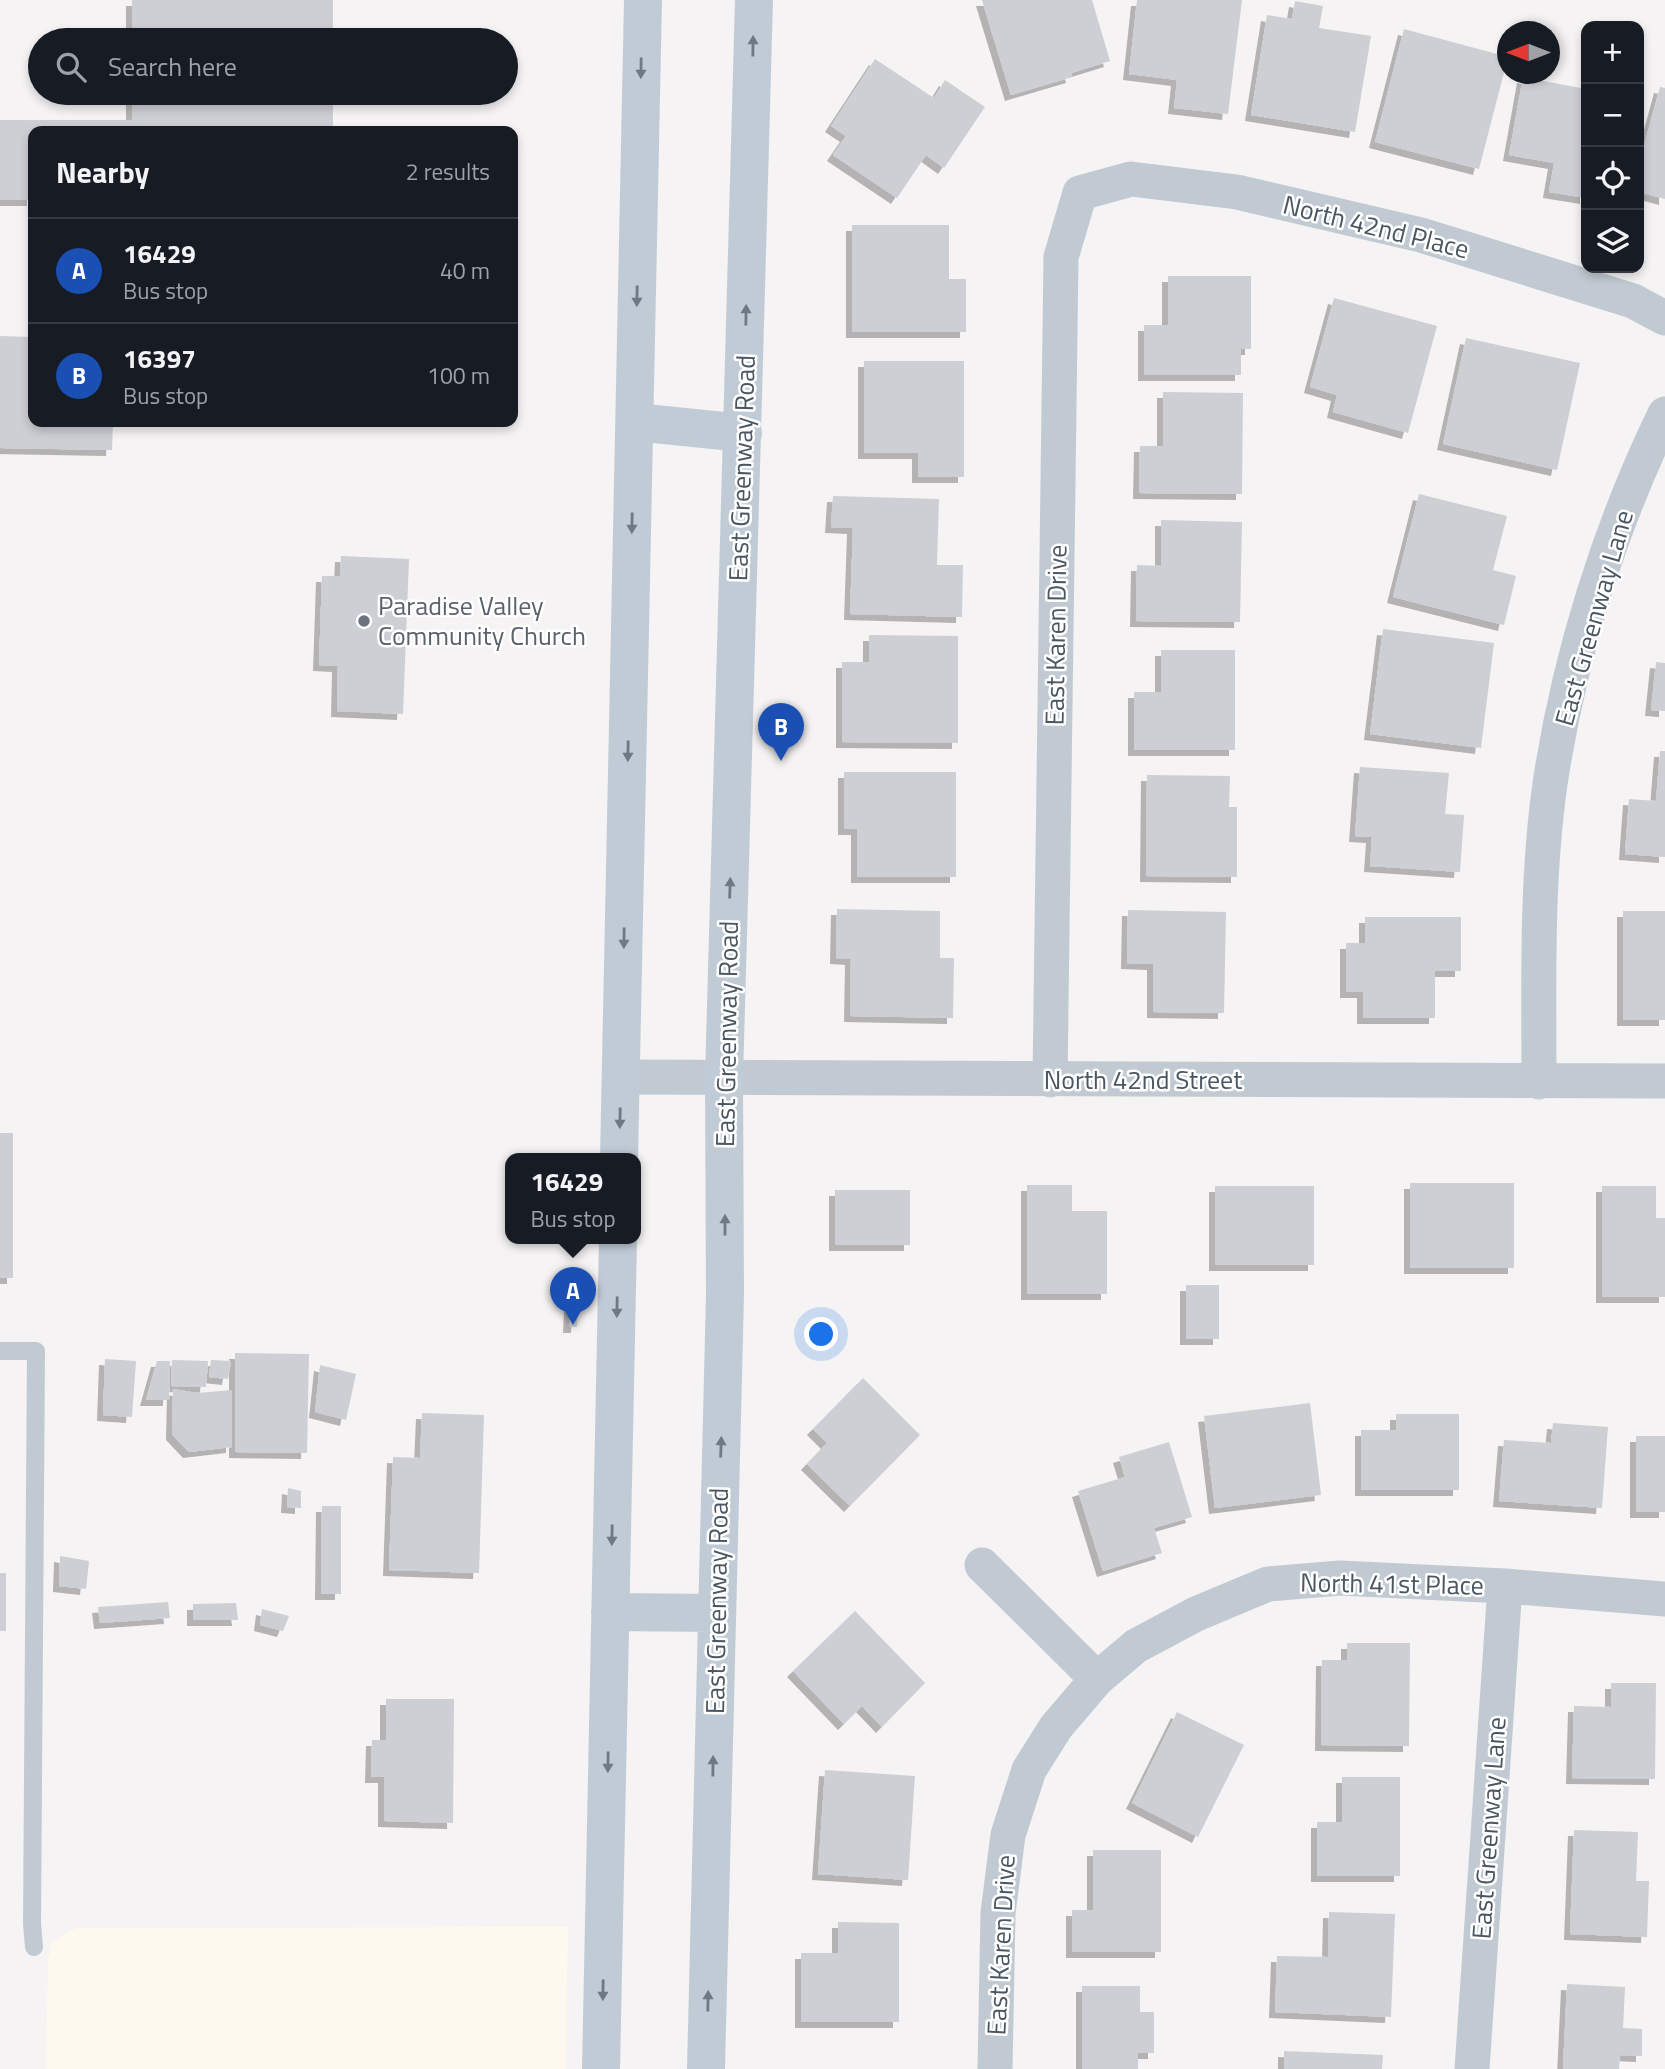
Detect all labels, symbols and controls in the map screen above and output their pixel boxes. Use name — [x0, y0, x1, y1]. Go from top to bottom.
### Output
north arrow — [1497, 21, 1560, 84]
map controls — [1581, 21, 1644, 273]
button: + — [1581, 21, 1644, 84]
search box — [28, 28, 518, 105]
one-way arrow — [747, 35, 759, 57]
text: Search here — [108, 47, 237, 86]
icon: search — [52, 48, 90, 86]
one-way arrow — [636, 57, 647, 79]
button: − — [1581, 84, 1644, 147]
button: locate — [1581, 147, 1644, 210]
text: Nearby — [56, 149, 149, 195]
text: 2 results — [406, 154, 490, 189]
street label: North 42nd Place — [1279, 185, 1473, 268]
button: layers — [1581, 210, 1644, 273]
text: 16429 — [123, 234, 196, 273]
text: A — [72, 253, 86, 288]
text: 40 m — [440, 253, 490, 288]
text: Bus stop — [123, 273, 208, 308]
one-way arrow — [631, 285, 643, 307]
one-way arrow — [741, 304, 752, 326]
text: 16397 — [123, 339, 196, 378]
street label: East Greenway Road — [718, 354, 765, 582]
text: B — [72, 358, 86, 393]
text: 100 m — [427, 358, 490, 393]
text: Bus stop — [123, 378, 208, 413]
street label: East Greenway Lane — [1544, 505, 1643, 730]
one-way arrow — [627, 512, 638, 534]
street label: East Karen Drive — [1034, 544, 1077, 726]
place label: Paradise Valley Community Church — [378, 586, 586, 655]
marker: Paradise Valley Community Church — [356, 613, 372, 629]
pin: B — [758, 703, 804, 761]
one-way arrow — [622, 740, 634, 762]
one-way arrow — [725, 876, 736, 898]
street label: East Greenway Road — [705, 920, 748, 1147]
one-way arrow — [618, 927, 630, 949]
street label: North 42nd Street — [1044, 1060, 1242, 1099]
one-way arrow — [615, 1107, 626, 1129]
popup — [505, 1153, 641, 1244]
text: 16429 — [530, 1162, 603, 1201]
text: Bus stop — [530, 1201, 616, 1236]
one-way arrow — [719, 1214, 731, 1236]
pin: A — [550, 1267, 596, 1325]
one-way arrow — [611, 1297, 622, 1319]
your location — [804, 1317, 838, 1351]
one-way arrow — [715, 1436, 727, 1458]
street label: East Greenway Road — [695, 1487, 738, 1714]
one-way arrow — [606, 1524, 618, 1546]
street label: North 41st Place — [1300, 1562, 1484, 1605]
street label: East Greenway Lane — [1461, 1716, 1516, 1940]
one-way arrow — [602, 1752, 613, 1774]
one-way arrow — [707, 1754, 719, 1776]
street label: East Karen Drive — [976, 1854, 1025, 2036]
one-way arrow — [597, 1979, 609, 2001]
one-way arrow — [702, 1990, 713, 2012]

